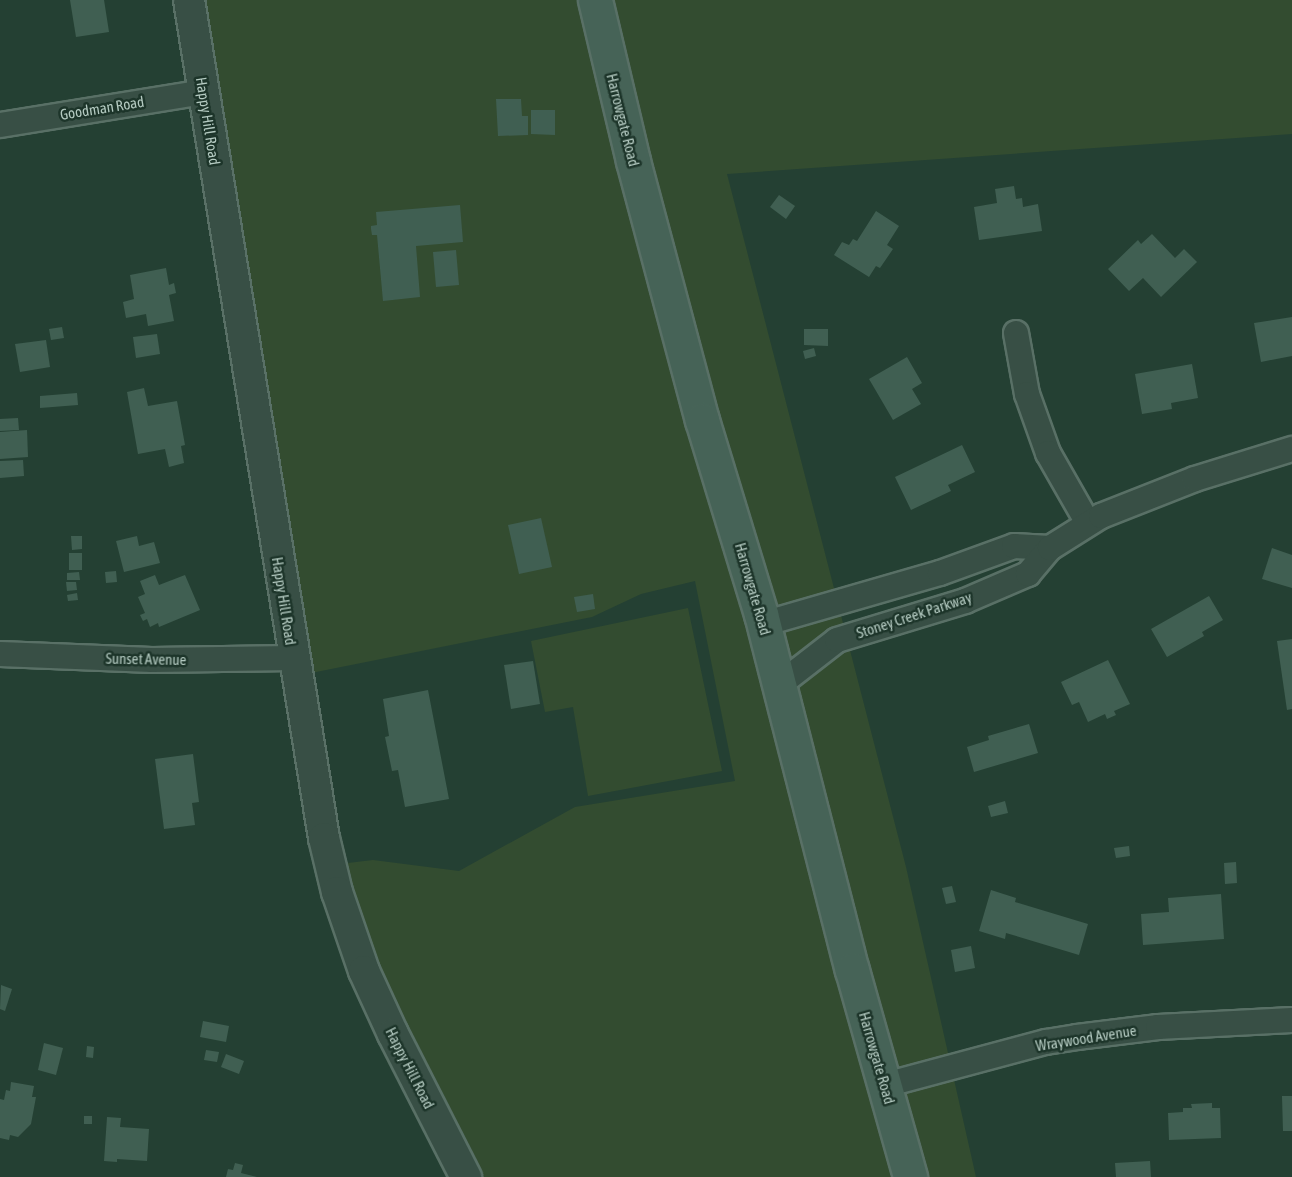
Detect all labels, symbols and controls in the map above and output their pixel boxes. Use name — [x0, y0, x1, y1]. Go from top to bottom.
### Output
street label: Harrowgate Road — [603, 72, 643, 168]
street label: Happy Hill Road — [192, 76, 224, 166]
street label: Goodman Road — [59, 92, 145, 124]
street label: Harrowgate Road — [731, 541, 775, 637]
street label: Happy Hill Road — [268, 556, 300, 646]
street label: Stoney Creek Parkway — [854, 588, 974, 642]
street label: Sunset Avenue — [105, 649, 187, 669]
street label: Harrowgate Road — [855, 1010, 899, 1106]
street label: Wraywood Avenue — [1034, 1021, 1138, 1055]
street label: Happy Hill Road — [382, 1024, 438, 1112]

